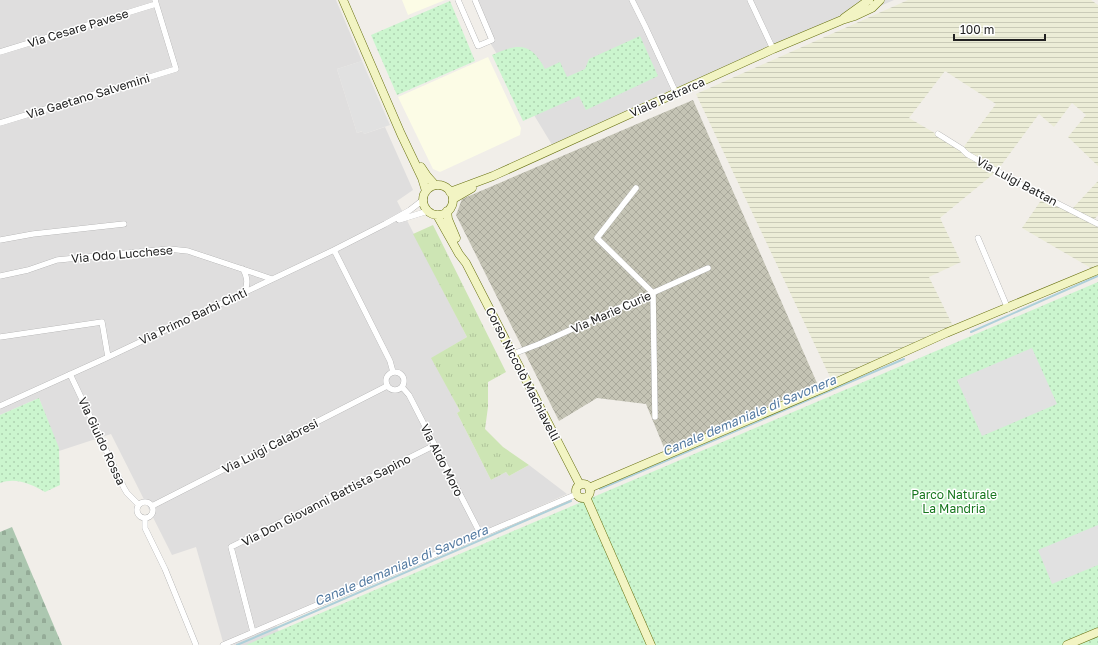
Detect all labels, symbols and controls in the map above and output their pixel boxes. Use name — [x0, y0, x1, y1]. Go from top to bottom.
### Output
street label: Via Cesare Pavese — [26, 5, 130, 51]
scale bar — [954, 16, 1045, 42]
text: 100 m — [960, 22, 994, 37]
street label: Via Gaetano Salvemini — [24, 70, 152, 122]
street label: Viale Petrarca — [627, 74, 707, 120]
street label: Via Luigi Battan — [974, 153, 1060, 209]
street label: Via Odo Lucchese — [70, 242, 174, 266]
street label: Via Primo Barbi Cinti — [137, 284, 249, 348]
street label: Via Marie Curie — [569, 288, 653, 336]
street label: Corso Niccolò Machiavelli — [483, 305, 563, 443]
water label: Canale demaniale di Savonera — [660, 371, 839, 459]
street label: Via Giuido Rossa — [75, 395, 129, 487]
street label: Via Luigi Calabresi — [219, 415, 321, 477]
street label: Via Aldo Moro — [417, 421, 467, 499]
street label: Via Don Giovanni Battista Sapino — [239, 451, 413, 549]
park label: Parco Naturale La Mandria — [911, 487, 997, 516]
water label: Canale demaniale di Savonera — [312, 521, 491, 609]

